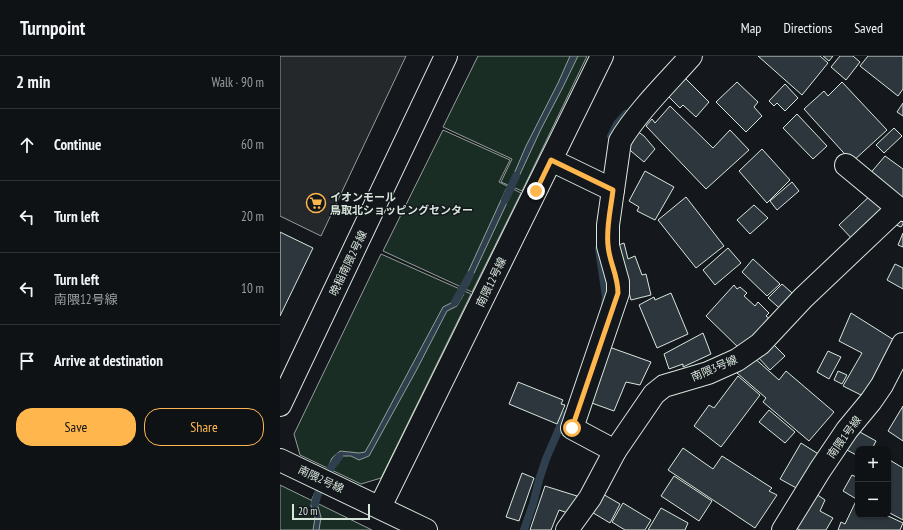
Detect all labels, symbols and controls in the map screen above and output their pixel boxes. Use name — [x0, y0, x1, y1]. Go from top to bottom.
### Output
text: Turnpoint — [20, 16, 85, 40]
text: Map — [741, 19, 761, 37]
text: Directions — [783, 19, 832, 37]
text: Saved — [854, 19, 883, 37]
text: 2 min — [16, 71, 50, 93]
text: Walk · 90 m — [212, 74, 264, 91]
icon: ahead — [16, 134, 38, 156]
text: Continue — [54, 135, 101, 154]
text: 60 m — [241, 136, 264, 153]
route end — [527, 182, 545, 200]
place label: イオンモール 鳥取北ショッピングセンター — [330, 190, 473, 217]
supermarket icon: イオンモール 鳥取北ショッピングセンター — [305, 192, 327, 214]
icon: left — [16, 206, 38, 228]
text: Turn left — [54, 207, 99, 226]
text: 20 m — [241, 208, 264, 225]
street label: 晩稲南隈2号線 — [326, 228, 370, 298]
street label: 南隈12号線 — [473, 255, 509, 309]
text: Turn left — [54, 270, 99, 289]
icon: left — [16, 278, 38, 300]
text: 10 m — [241, 280, 264, 297]
text: 南隈12号線 — [54, 291, 118, 308]
icon: arrive — [16, 350, 38, 372]
text: Arrive at destination — [54, 351, 163, 370]
street label: 南隈3号線 — [689, 352, 739, 384]
button: Save — [16, 408, 136, 446]
button: Share — [144, 408, 264, 446]
street label: 南隈1号線 — [824, 413, 864, 461]
route start — [563, 419, 581, 437]
map controls — [855, 446, 891, 518]
button: + — [855, 446, 891, 482]
street label: 南隈2号線 — [296, 462, 346, 496]
button: − — [855, 482, 891, 518]
scale bar — [292, 502, 370, 521]
text: 20 m — [298, 504, 317, 518]

